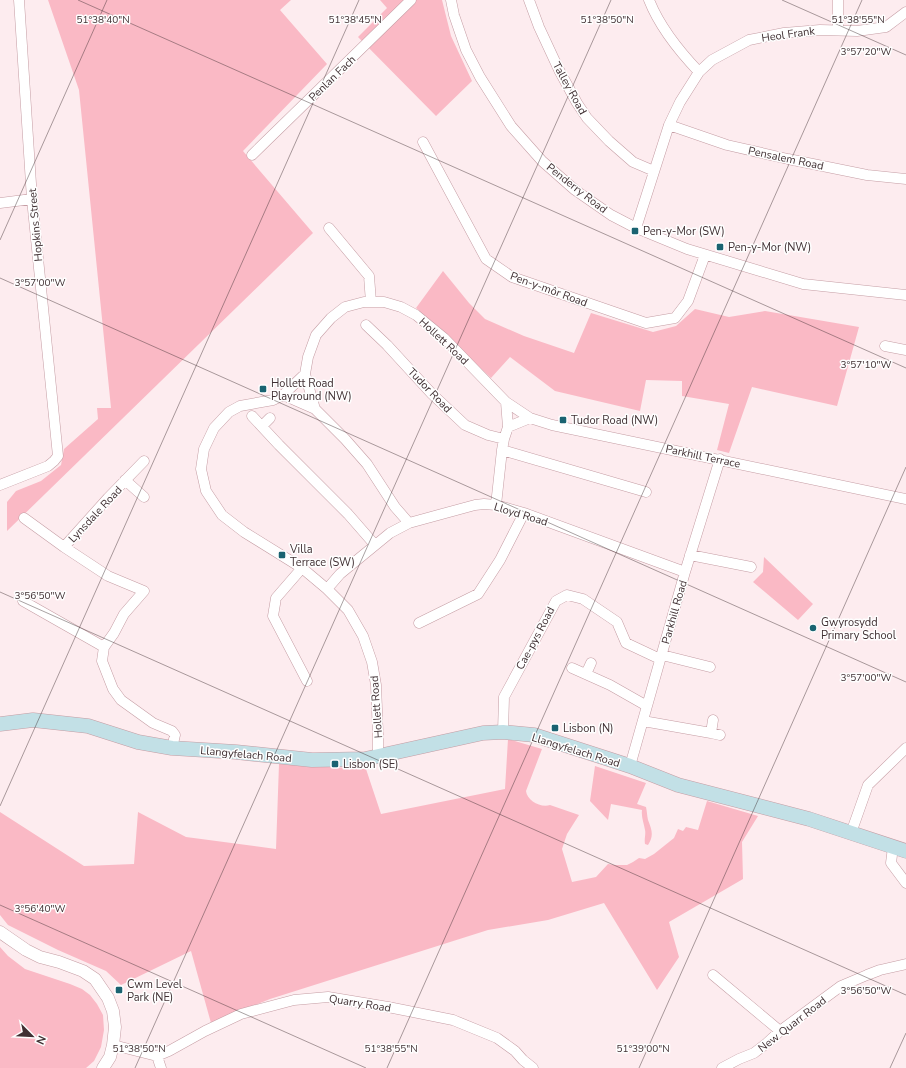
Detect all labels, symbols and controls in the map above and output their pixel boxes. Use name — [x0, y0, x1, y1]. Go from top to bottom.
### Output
text: 51°38'40"N — [76, 13, 130, 27]
text: 51°38'45"N — [328, 13, 382, 27]
text: 51°38'50"N — [580, 13, 634, 27]
text: 51°38'55"N — [831, 13, 885, 27]
street label: Heol Frank — [760, 23, 816, 46]
text: 3°57'20"W — [841, 45, 891, 59]
street label: Penlan Fach — [306, 52, 359, 105]
street label: Talley Road — [549, 59, 590, 117]
street label: Pensalem Road — [747, 143, 825, 174]
street label: Penderry Road — [543, 160, 610, 217]
street label: Hopkins Street — [25, 188, 46, 262]
place label: Pen-y-Mor (SW) — [643, 224, 725, 239]
marker: Pen-y-Mor (SW) — [630, 226, 640, 236]
place label: Pen-y-Mor (NW) — [728, 240, 811, 255]
marker: Pen-y-Mor (NW) — [715, 242, 725, 252]
street label: Pen-y-môr Road — [508, 269, 590, 310]
text: 3°57'00"W — [15, 276, 65, 290]
street label: Hollett Road — [416, 314, 472, 368]
text: 3°57'10"W — [841, 358, 891, 372]
street label: Tudor Road — [404, 365, 455, 416]
place label: Hollett Road Playround (NW) — [271, 376, 352, 404]
marker: Hollett Road Playround (NW) — [258, 384, 268, 394]
place label: Tudor Road (NW) — [571, 413, 658, 428]
marker: Tudor Road (NW) — [558, 415, 568, 425]
street label: Parkhill Terrace — [664, 441, 742, 472]
street label: Lynsdale Road — [65, 483, 126, 546]
street label: Lloyd Road — [492, 499, 550, 530]
place label: Villa Terrace (SW) — [289, 542, 355, 570]
marker: Villa Terrace (SW) — [277, 550, 287, 560]
street label: Parkhill Road — [658, 578, 691, 646]
text: 3°56'50"W — [15, 589, 65, 603]
street label: Cae-pys Road — [513, 604, 558, 672]
place label: Gwyrosydd Primary School — [821, 615, 897, 643]
marker: Gwyrosydd Primary School — [808, 623, 818, 633]
text: 3°57'00"W — [841, 671, 891, 685]
street label: Hollett Road — [367, 675, 386, 739]
place label: Lisbon (N) — [563, 721, 614, 736]
marker: Lisbon (N) — [550, 723, 560, 733]
street label: Llangyfelach Road — [530, 730, 622, 771]
street label: Llangyfelach Road — [200, 743, 292, 766]
place label: Lisbon (SE) — [343, 757, 399, 772]
marker: Lisbon (SE) — [330, 759, 340, 769]
text: 3°56'40"W — [15, 902, 65, 916]
place label: Cwm Level Park (NE) — [127, 977, 183, 1005]
text: 3°56'50"W — [841, 984, 891, 998]
marker: Cwm Level Park (NE) — [114, 985, 124, 995]
street label: Quarry Road — [328, 991, 392, 1016]
street label: New Quarr Road — [755, 993, 830, 1056]
north arrow — [12, 1016, 52, 1056]
text: N — [32, 1033, 49, 1047]
text: 51°38'50"N — [112, 1042, 166, 1056]
text: 51°38'55"N — [364, 1042, 418, 1056]
text: 51°39'00"N — [616, 1042, 670, 1056]

